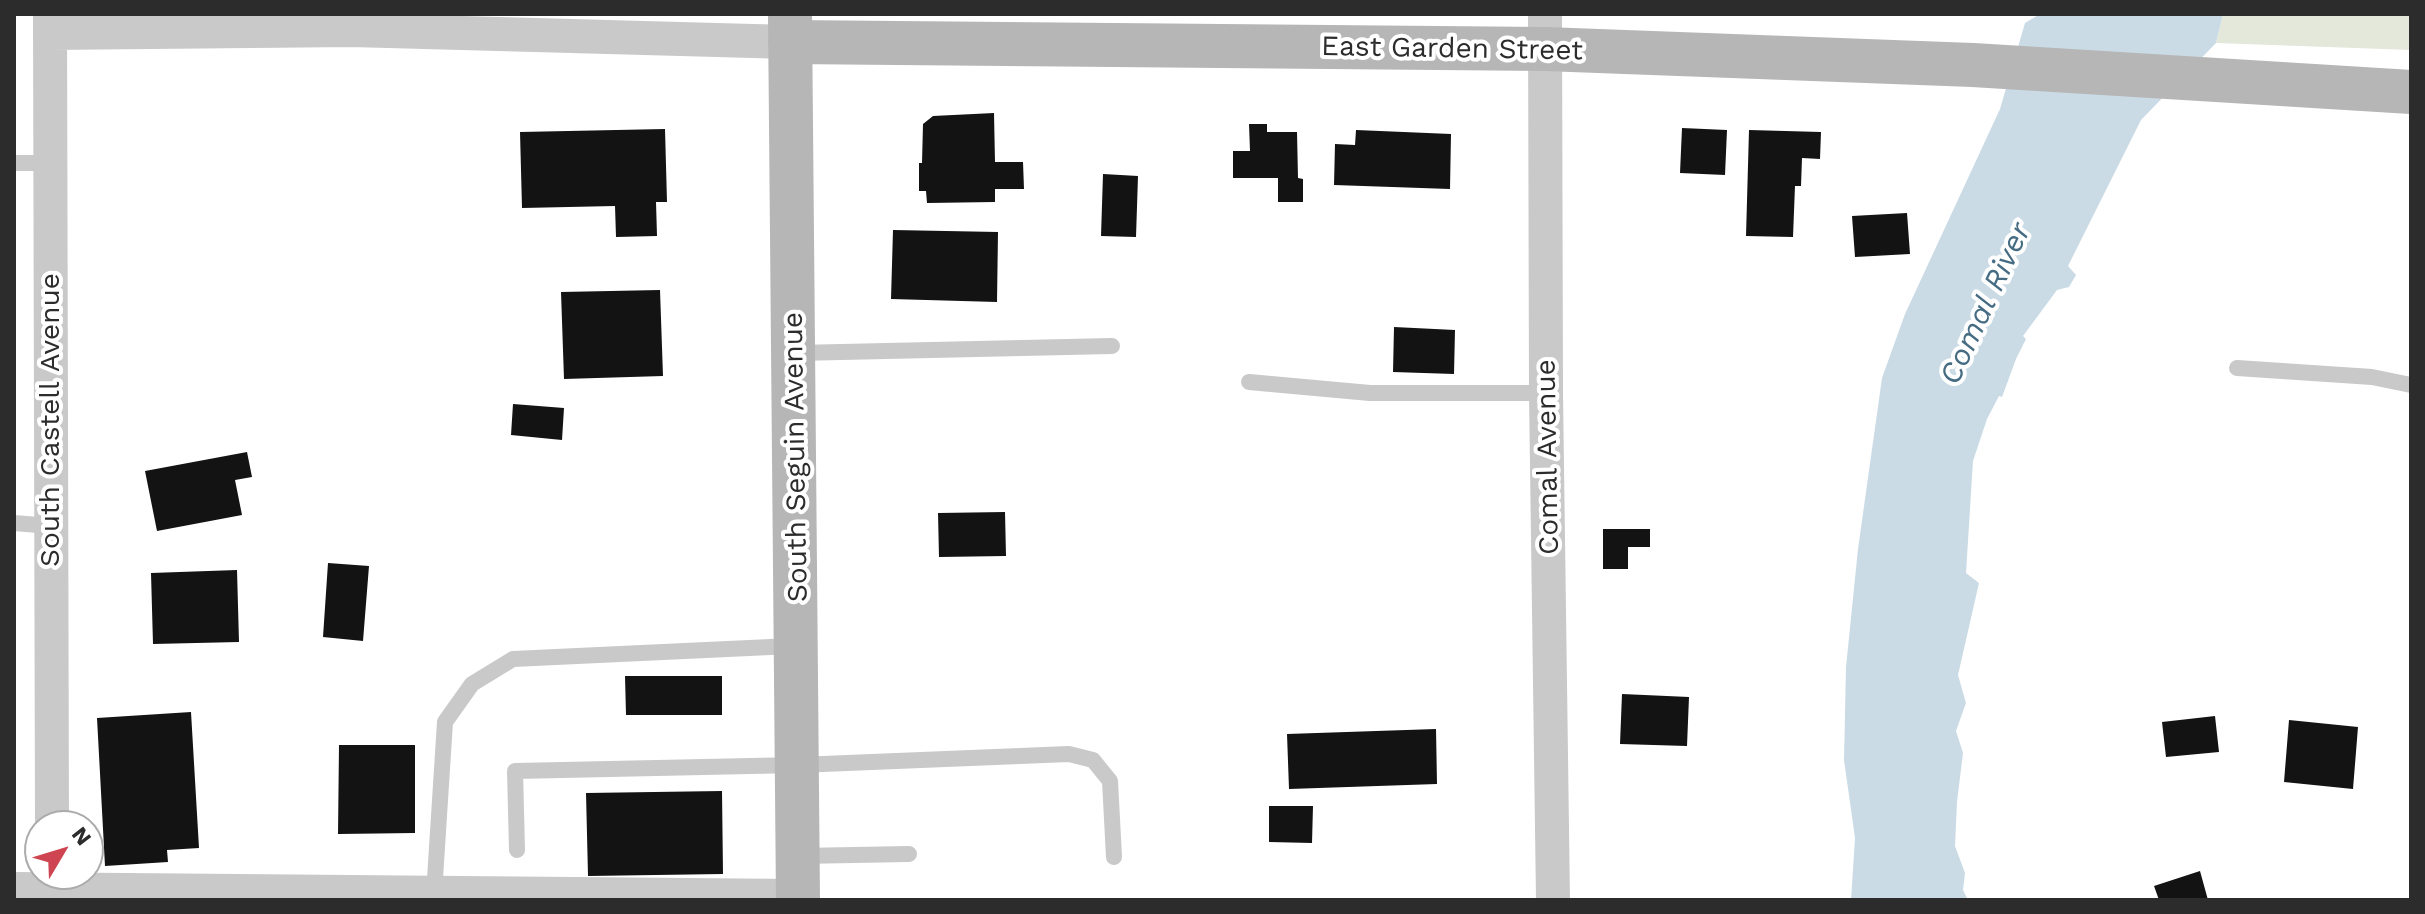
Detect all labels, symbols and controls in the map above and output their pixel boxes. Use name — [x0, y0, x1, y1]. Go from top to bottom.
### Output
street label: East Garden Street — [1321, 30, 1583, 68]
water label: Comal River — [1933, 217, 2039, 391]
street label: South Castell Avenue — [34, 273, 68, 567]
street label: South Seguin Avenue — [777, 312, 815, 602]
street label: Comal Avenue — [1529, 359, 1567, 555]
north arrow — [24, 810, 104, 890]
text: N — [67, 822, 97, 850]

